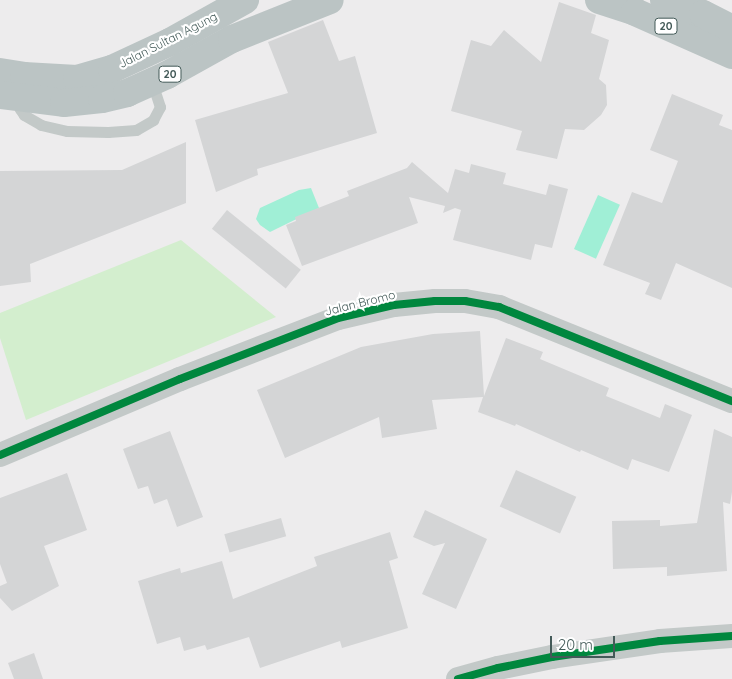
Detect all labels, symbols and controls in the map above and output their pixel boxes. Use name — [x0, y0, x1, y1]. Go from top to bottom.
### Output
street label: Jalan Sultan Agung — [116, 9, 220, 71]
road number: 20 — [654, 18, 678, 34]
road number: 20 — [158, 66, 182, 82]
street label: Jalan Bromo — [323, 287, 397, 319]
scale bar — [552, 626, 617, 658]
text: 20 m — [558, 635, 593, 654]

